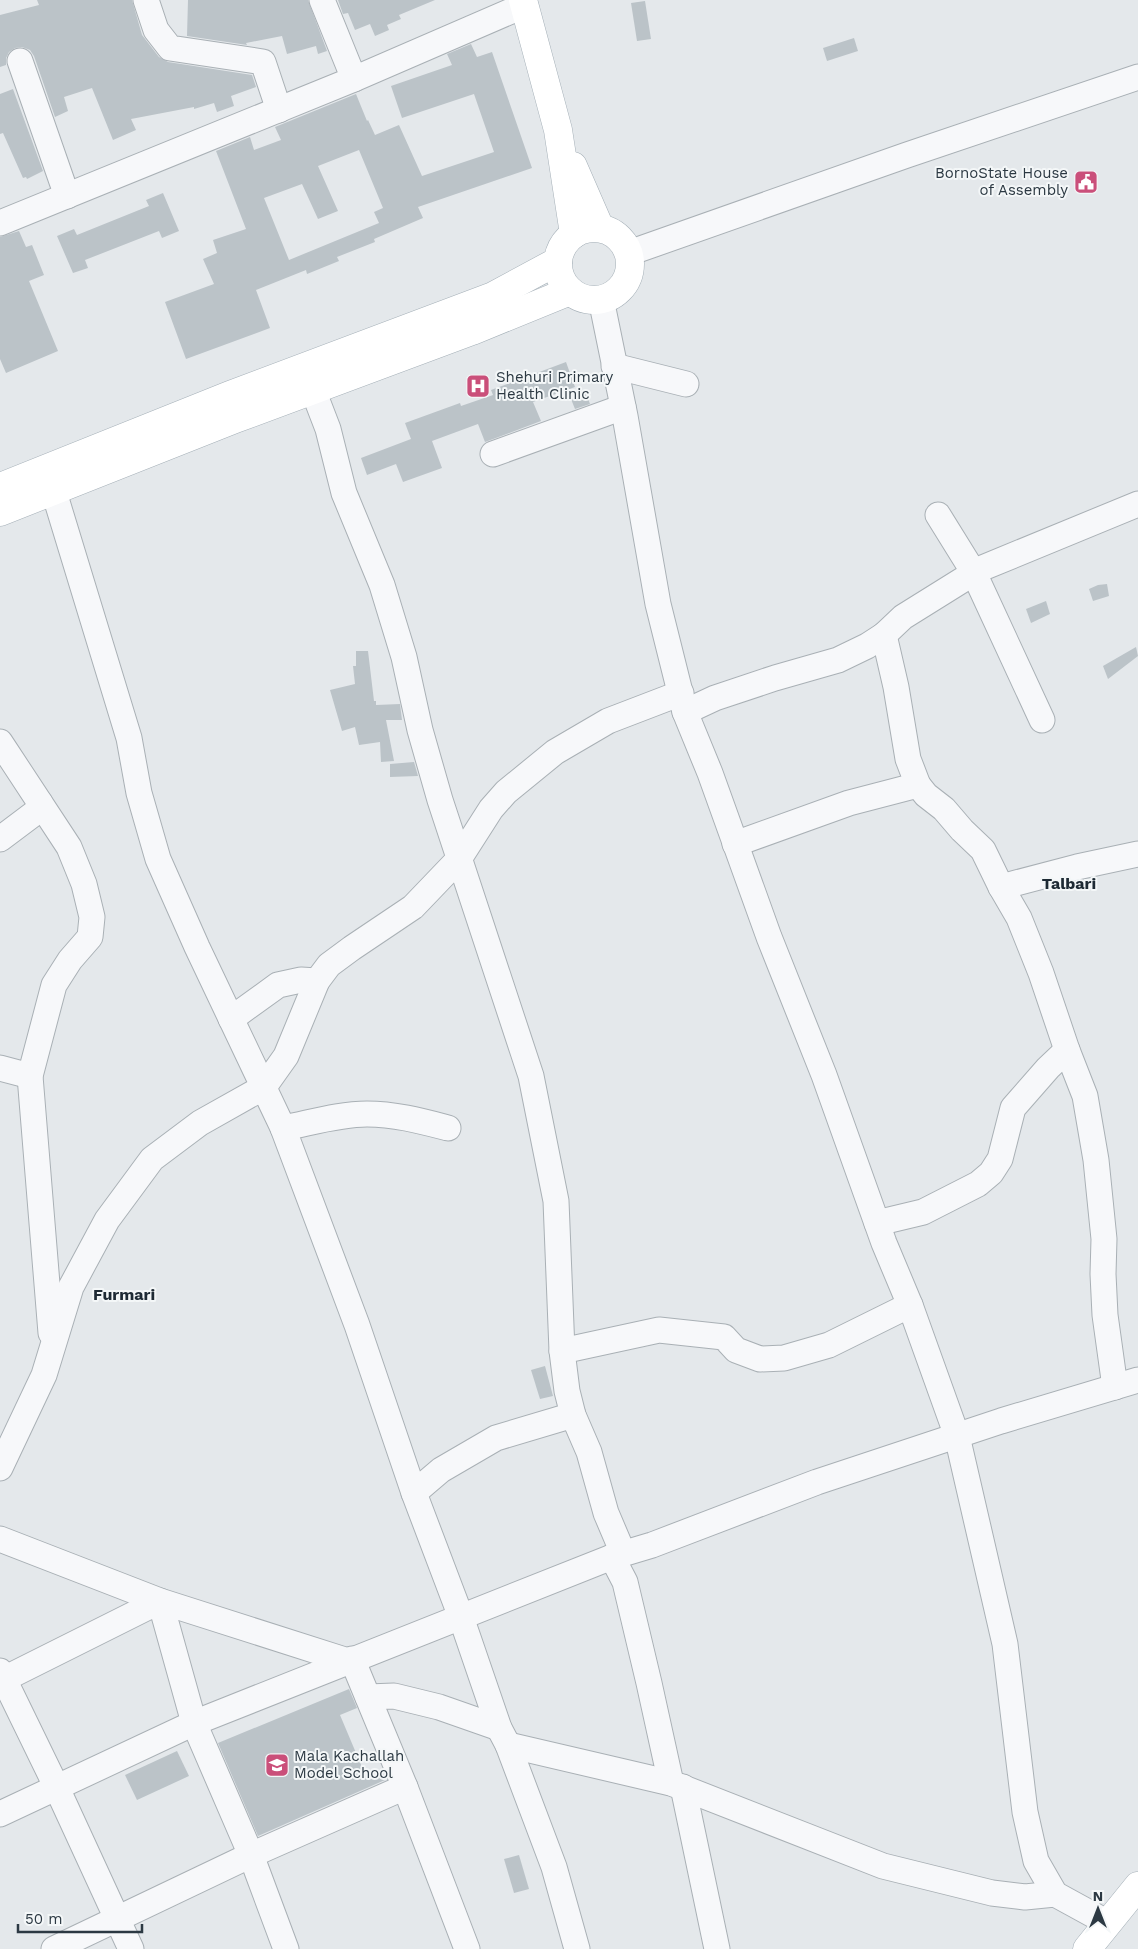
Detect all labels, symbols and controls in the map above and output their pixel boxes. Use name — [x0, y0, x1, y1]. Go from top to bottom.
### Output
place label: BornoState House of Assembly — [935, 164, 1068, 199]
public building icon: BornoState House of Assembly — [1073, 169, 1099, 195]
place label: Shehuri Primary Health Clinic — [496, 368, 613, 403]
hospital icon: Shehuri Primary Health Clinic — [465, 373, 491, 399]
district label: Talbari — [1042, 874, 1096, 893]
district label: Furmari — [93, 1285, 155, 1304]
place label: Mala Kachallah Model School — [294, 1747, 404, 1782]
school or university icon: Mala Kachallah Model School — [264, 1752, 290, 1778]
north arrow — [1073, 1884, 1123, 1934]
text: N — [1093, 1888, 1103, 1904]
scale bar — [18, 1902, 141, 1934]
text: 50 m — [25, 1910, 62, 1928]

